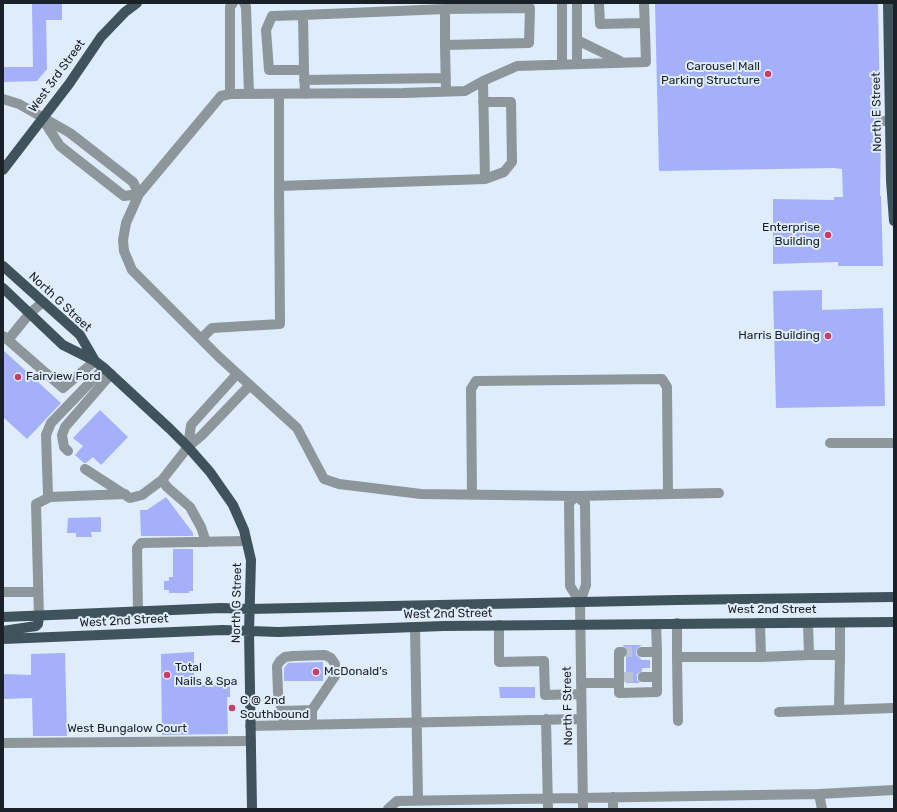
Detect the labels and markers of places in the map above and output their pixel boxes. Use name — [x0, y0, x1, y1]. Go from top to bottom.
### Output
place label: Carousel Mall Parking Structure — [661, 60, 760, 88]
marker: Carousel Mall Parking Structure — [763, 69, 773, 79]
place label: Enterprise Building — [762, 221, 820, 249]
marker: Enterprise Building — [823, 230, 833, 240]
place label: Harris Building — [738, 329, 820, 343]
marker: Harris Building — [823, 331, 833, 341]
place label: Fairview Ford — [26, 370, 101, 384]
marker: Fairview Ford — [13, 372, 23, 382]
place label: Total Nails & Spa — [175, 661, 237, 689]
place label: McDonald's — [324, 665, 388, 679]
marker: McDonald's — [311, 667, 321, 677]
marker: Total Nails & Spa — [162, 670, 172, 680]
place label: G @ 2nd Southbound — [240, 694, 309, 722]
marker: G @ 2nd Southbound — [227, 703, 237, 713]

